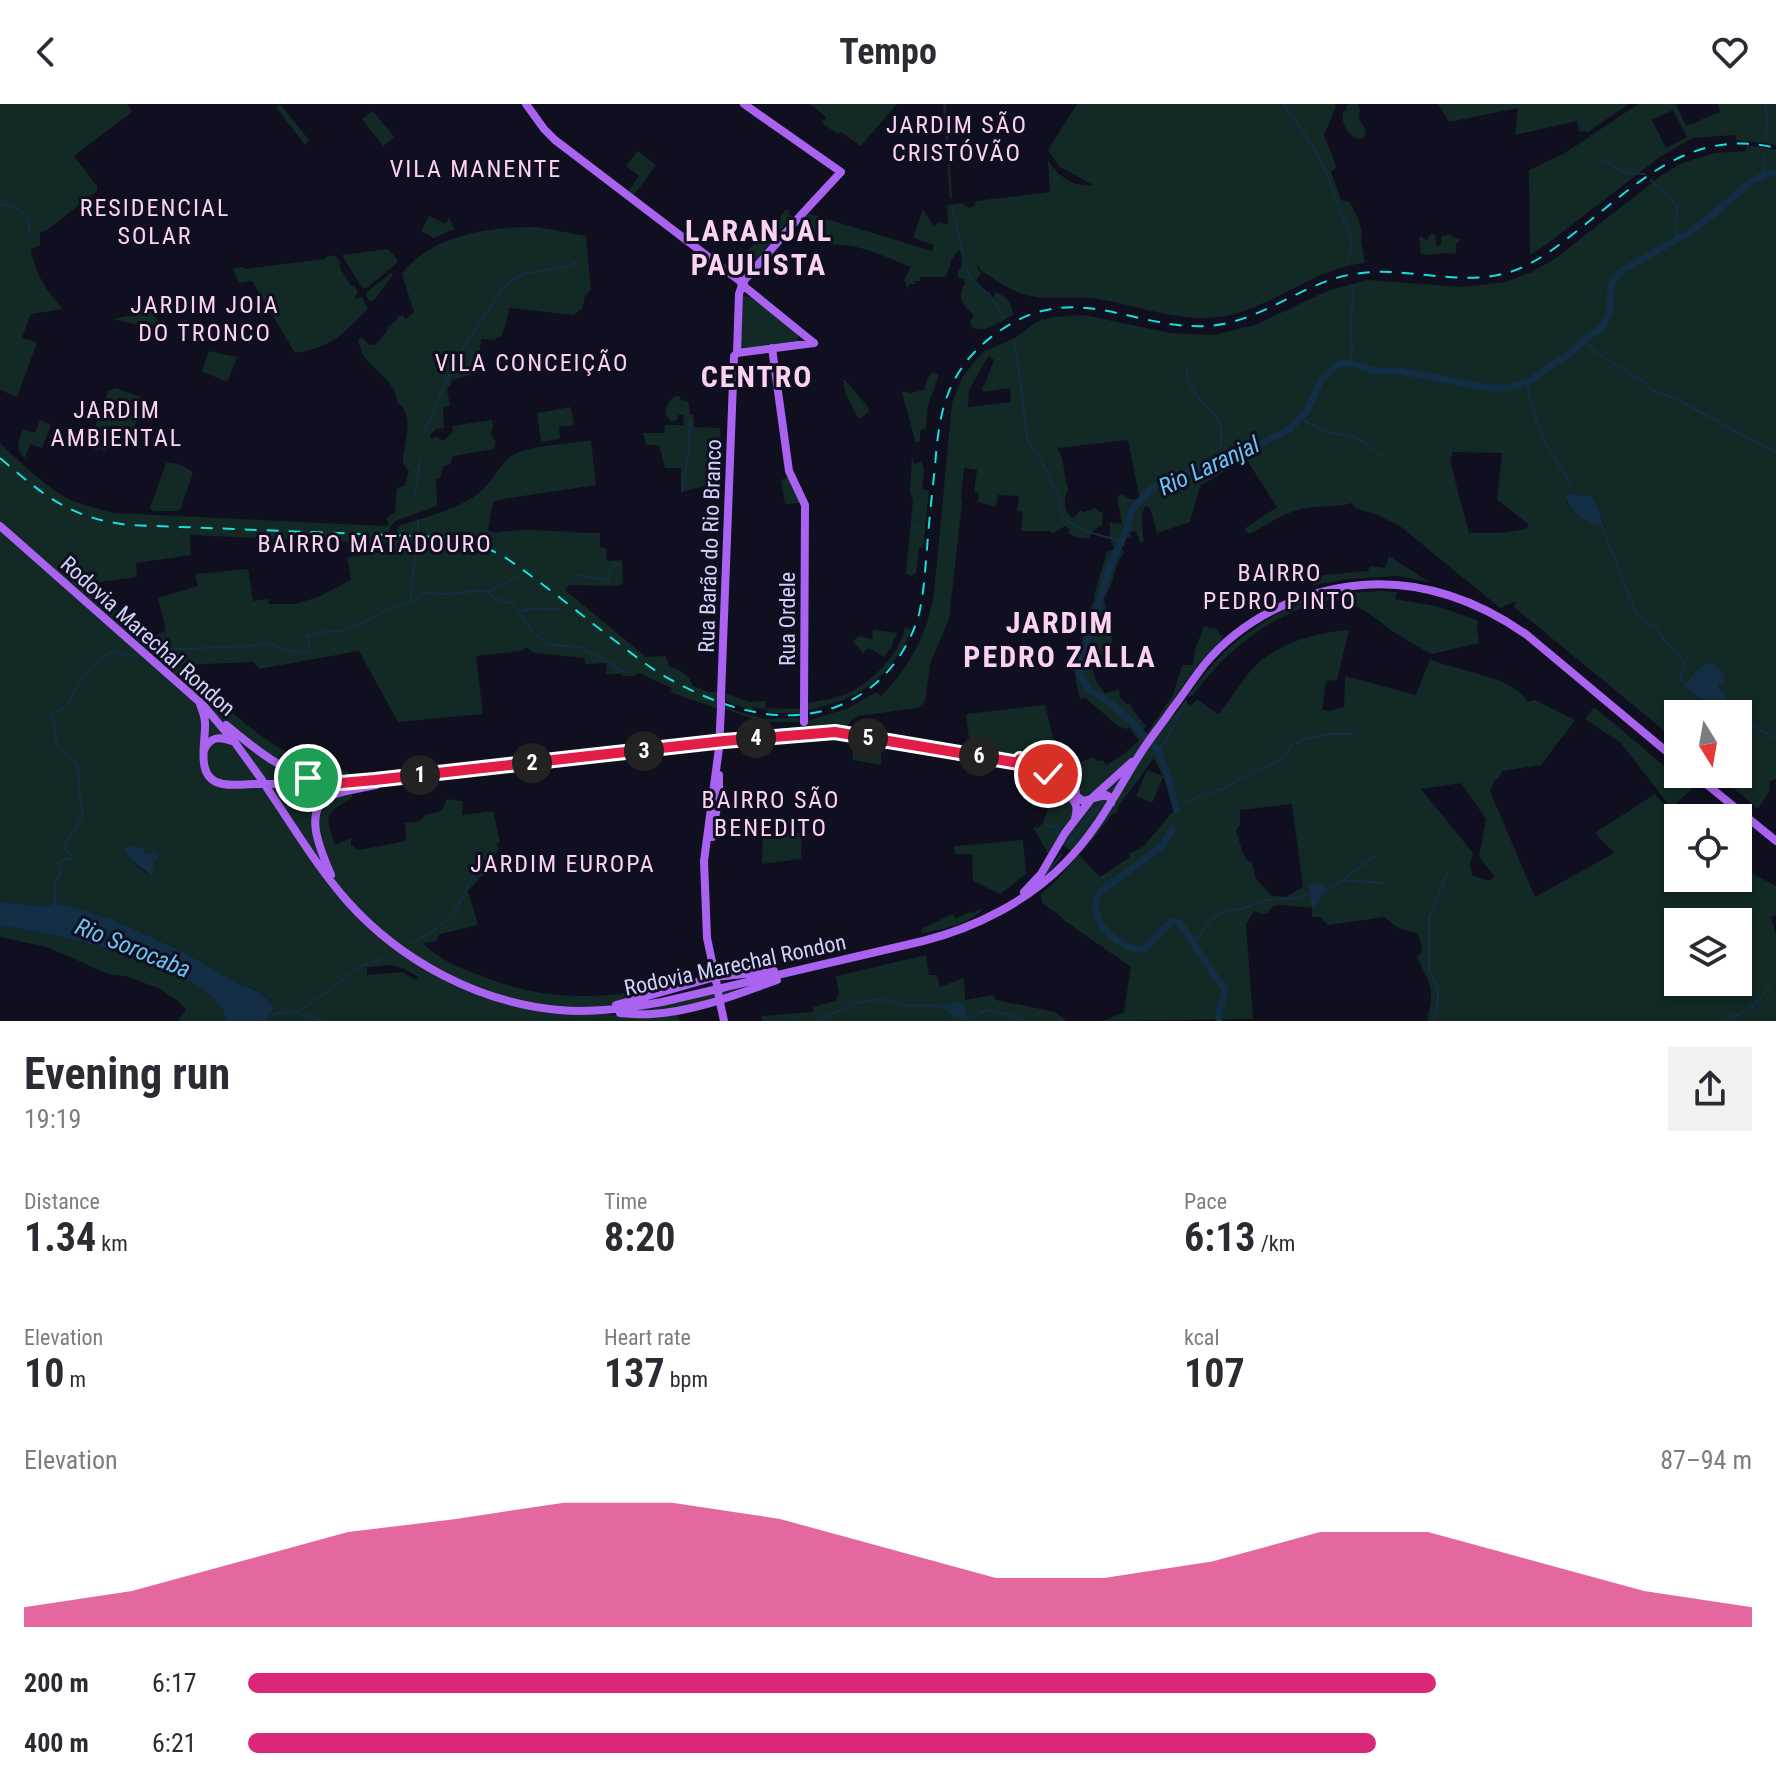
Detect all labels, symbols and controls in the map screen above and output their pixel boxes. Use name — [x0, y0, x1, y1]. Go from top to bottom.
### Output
icon: back — [24, 30, 68, 74]
icon: heart — [1708, 30, 1752, 74]
text: Tempo — [839, 31, 937, 73]
district label: JARDIM SÃO CRISTÓVÃO — [886, 111, 1028, 167]
district label: VILA MANENTE — [390, 155, 562, 183]
district label: RESIDENCIAL SOLAR — [80, 194, 230, 250]
district label: LARANJAL PAULISTA — [685, 213, 833, 282]
district label: JARDIM JOIA DO TRONCO — [130, 291, 280, 347]
district label: VILA CONCEIÇÃO — [435, 349, 629, 377]
district label: CENTRO — [701, 359, 813, 394]
district label: JARDIM AMBIENTAL — [51, 396, 183, 452]
water label: Rio Laranjal — [1154, 430, 1264, 501]
street label: Rua Barão do Rio Branco — [694, 439, 726, 653]
district label: BAIRRO MATADOURO — [257, 530, 493, 558]
street label: Rodovia Marechal Rondon — [56, 551, 240, 721]
district label: BAIRRO PEDRO PINTO — [1203, 559, 1357, 615]
street label: Rua Ordele — [775, 572, 800, 666]
district label: JARDIM PEDRO ZALLA — [963, 605, 1157, 674]
north arrow — [1664, 700, 1752, 788]
map controls — [1664, 700, 1752, 996]
pin: 4 — [736, 718, 776, 758]
pin: 5 — [848, 718, 888, 758]
text: 4 — [750, 725, 762, 750]
text: 5 — [862, 725, 874, 750]
pin: 3 — [624, 731, 664, 771]
pin: 6 — [959, 736, 999, 776]
text: 3 — [638, 738, 650, 763]
pin — [1014, 740, 1082, 808]
pin: 2 — [512, 743, 552, 783]
text: 6 — [973, 743, 985, 768]
pin — [274, 744, 342, 812]
text: 2 — [526, 750, 538, 775]
icon: check — [1026, 752, 1070, 796]
pin: 1 — [400, 755, 440, 795]
icon: arrive — [286, 756, 330, 800]
text: 1 — [414, 762, 426, 787]
district label: BAIRRO SÃO BENEDITO — [702, 786, 840, 842]
button: locate — [1664, 804, 1752, 892]
district label: JARDIM EUROPA — [470, 850, 656, 878]
button: layers — [1664, 908, 1752, 996]
water label: Rio Sorocaba — [71, 912, 195, 984]
street label: Rodovia Marechal Rondon — [622, 929, 848, 1001]
button: share — [1668, 1047, 1752, 1131]
text: Evening run — [24, 1048, 230, 1100]
text: 19:19 — [24, 1104, 81, 1134]
text: Distance — [24, 1189, 100, 1214]
text: Time — [604, 1189, 647, 1214]
text: Pace — [1184, 1189, 1227, 1214]
text: 1.34 — [24, 1214, 96, 1261]
text: 8:20 — [604, 1214, 676, 1261]
text: 6:13 — [1184, 1214, 1256, 1261]
text: km — [96, 1231, 128, 1256]
text: /km — [1256, 1231, 1295, 1256]
text: Elevation — [24, 1325, 103, 1350]
text: Heart rate — [604, 1325, 691, 1350]
text: kcal — [1184, 1325, 1219, 1350]
text: 10 — [24, 1350, 64, 1397]
text: 137 — [604, 1350, 665, 1397]
text: 107 — [1184, 1350, 1245, 1397]
text: m — [64, 1367, 86, 1392]
text: bpm — [665, 1367, 708, 1392]
text: Elevation — [24, 1445, 118, 1475]
text: 87–94 m — [1660, 1445, 1752, 1475]
text: 200 m — [24, 1668, 89, 1698]
text: 6:17 — [152, 1668, 197, 1698]
text: 400 m — [24, 1728, 89, 1758]
text: 6:21 — [152, 1728, 197, 1758]

